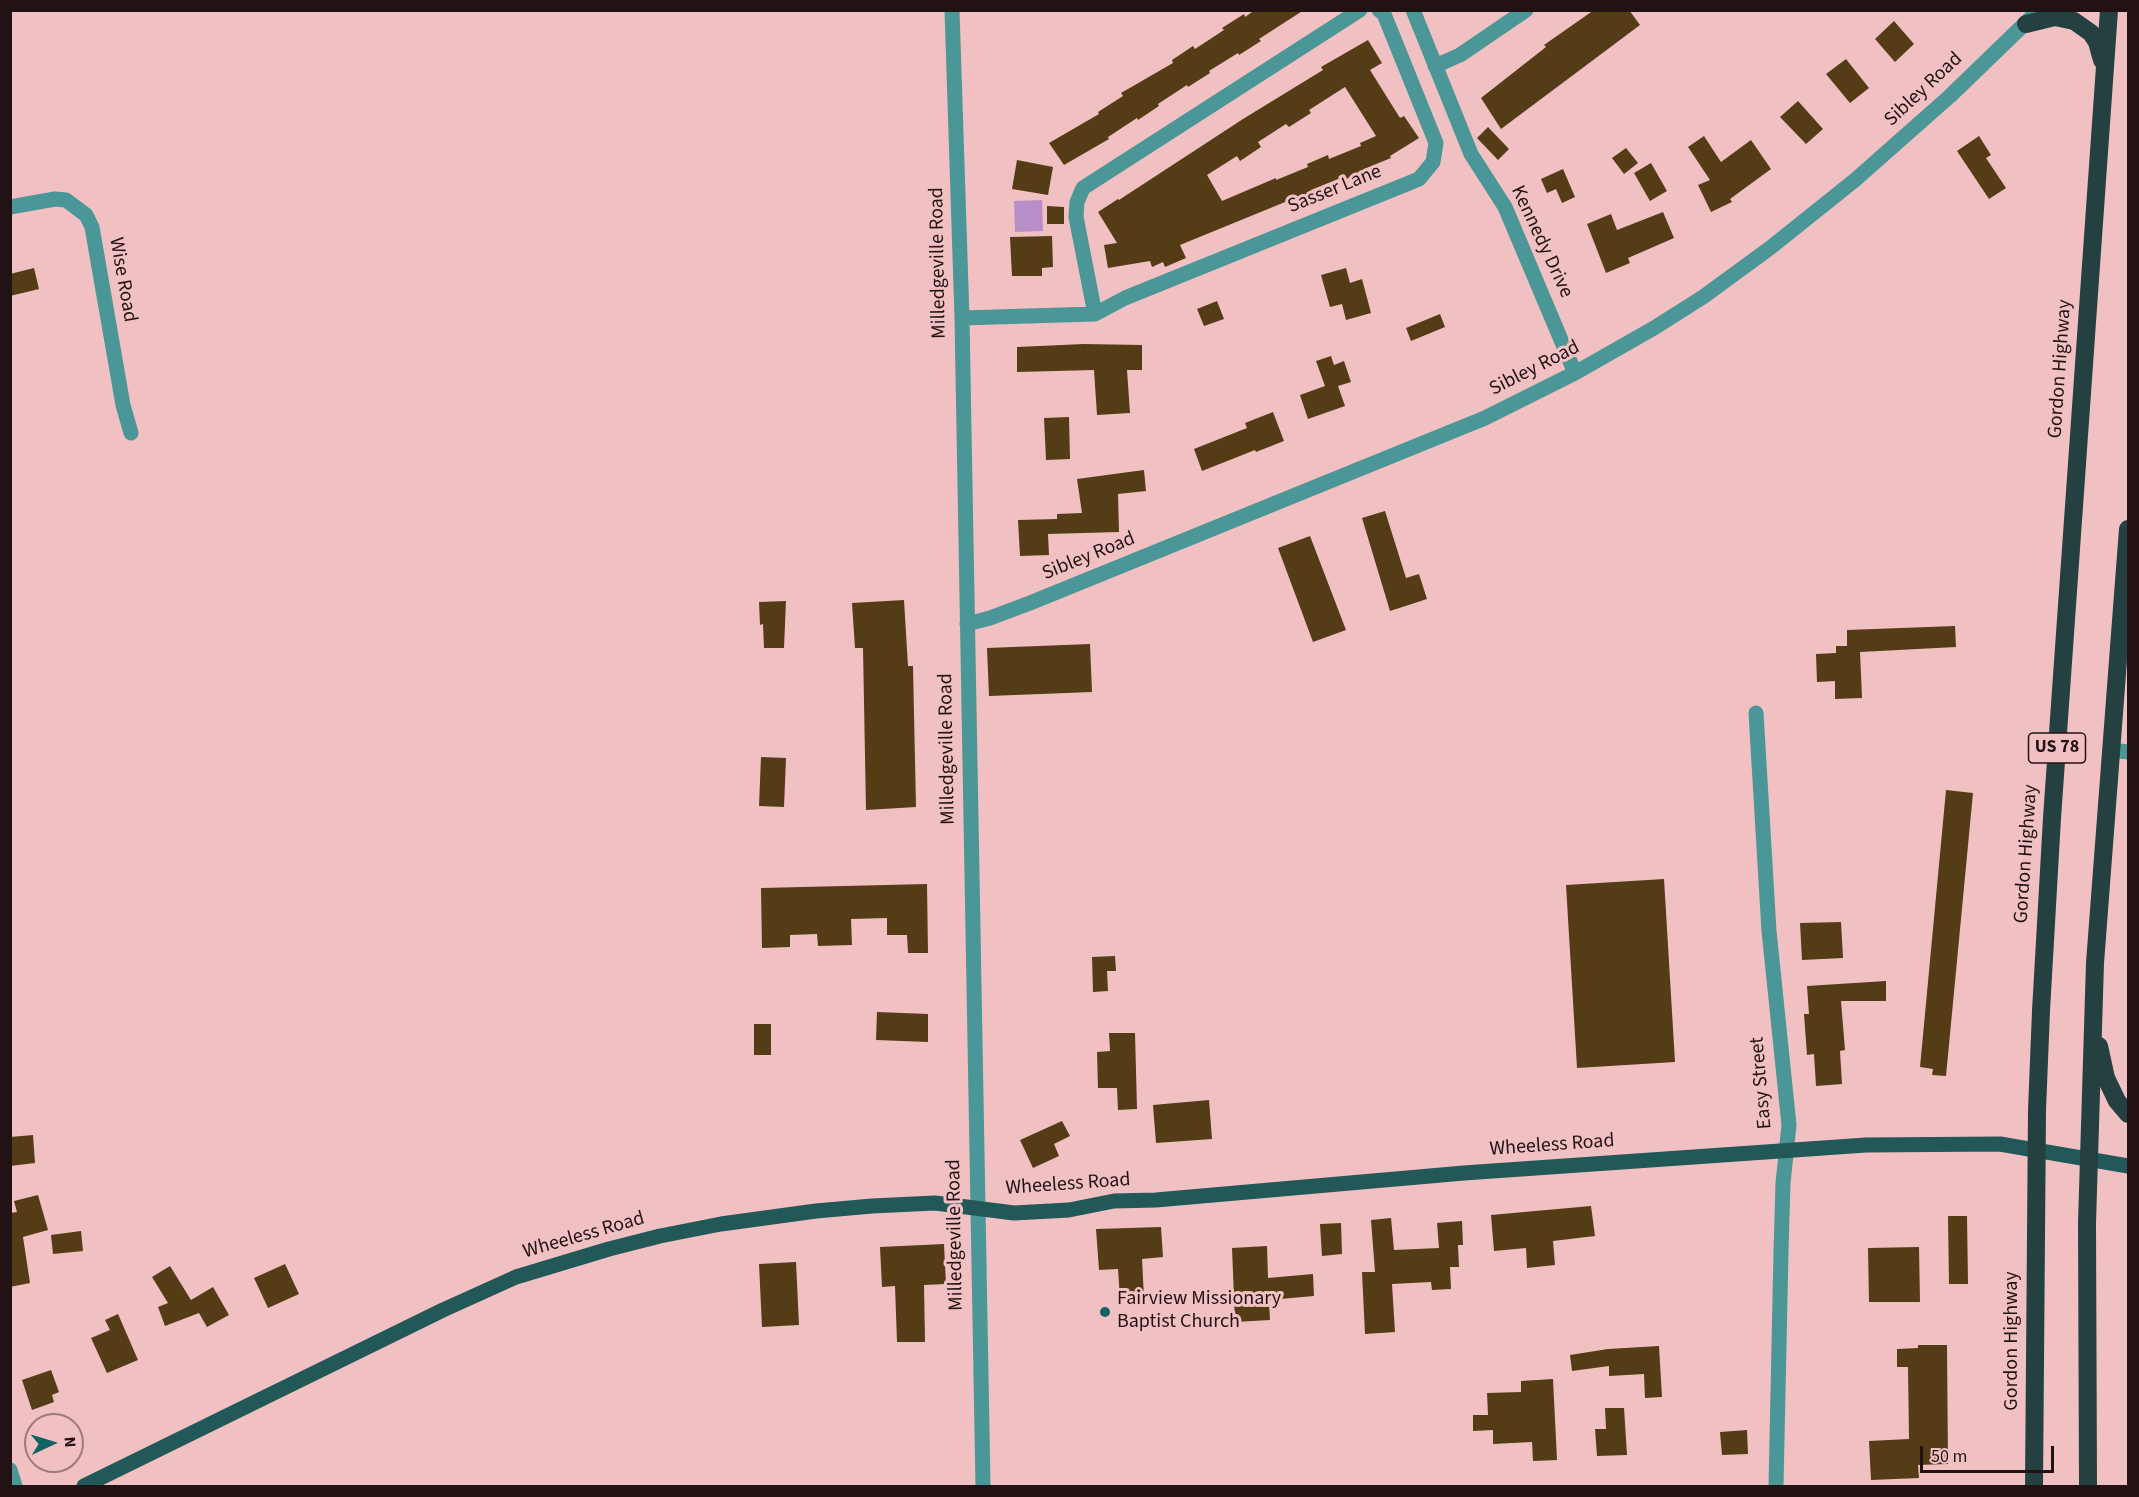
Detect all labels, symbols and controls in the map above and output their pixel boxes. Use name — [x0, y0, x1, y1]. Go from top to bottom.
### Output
street label: Sibley Road — [1880, 48, 1968, 132]
street label: Sasser Lane — [1285, 160, 1385, 220]
street label: Kennedy Drive — [1505, 182, 1577, 302]
street label: Milledgeville Road — [926, 187, 952, 339]
street label: Wise Road — [103, 236, 141, 324]
street label: Gordon Highway — [2044, 299, 2078, 439]
street label: Sibley Road — [1486, 336, 1584, 402]
street label: Sibley Road — [1039, 528, 1139, 586]
street label: Milledgeville Road — [935, 673, 961, 825]
road number: US 78 — [2028, 733, 2086, 763]
street label: Gordon Highway — [2010, 784, 2044, 924]
street label: Easy Street — [1746, 1036, 1778, 1130]
street label: Wheeless Road — [1489, 1130, 1615, 1162]
street label: Milledgeville Road — [943, 1159, 969, 1311]
street label: Wheeless Road — [1005, 1169, 1131, 1201]
street label: Wheeless Road — [521, 1207, 647, 1265]
street label: Gordon Highway — [2001, 1271, 2025, 1411]
place label: Fairview Missionary Baptist Church — [1117, 1288, 1281, 1335]
marker: Fairview Missionary Baptist Church — [1098, 1305, 1112, 1319]
north arrow — [24, 1413, 84, 1473]
scale bar — [1923, 1434, 2056, 1472]
text: N — [59, 1436, 81, 1448]
text: 50 m — [1931, 1444, 1967, 1469]

